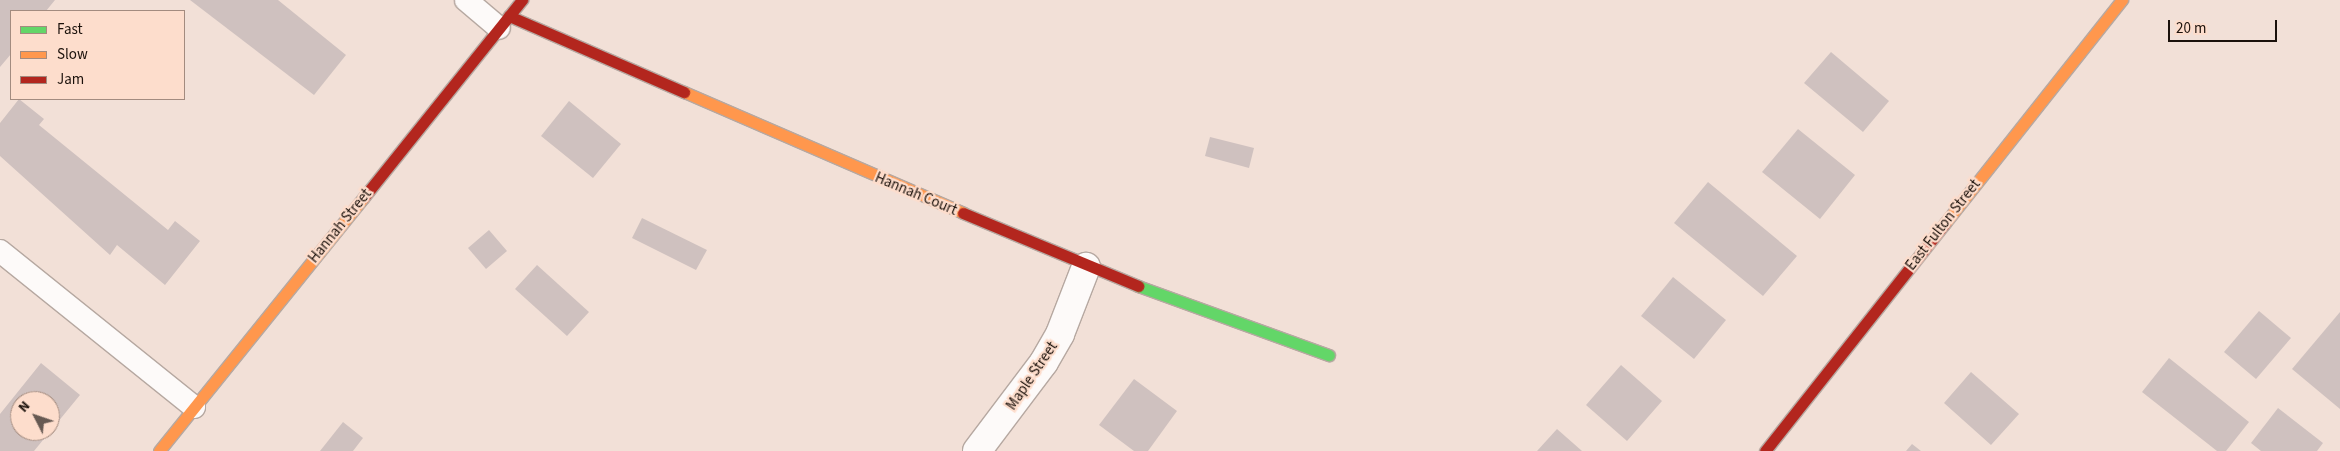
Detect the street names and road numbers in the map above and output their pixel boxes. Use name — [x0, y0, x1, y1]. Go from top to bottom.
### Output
street label: Hannah Court — [872, 169, 960, 219]
street label: East Fulton Street — [1902, 176, 1984, 274]
street label: Hannah Street — [305, 185, 375, 267]
street label: Maple Street — [1003, 338, 1061, 414]

